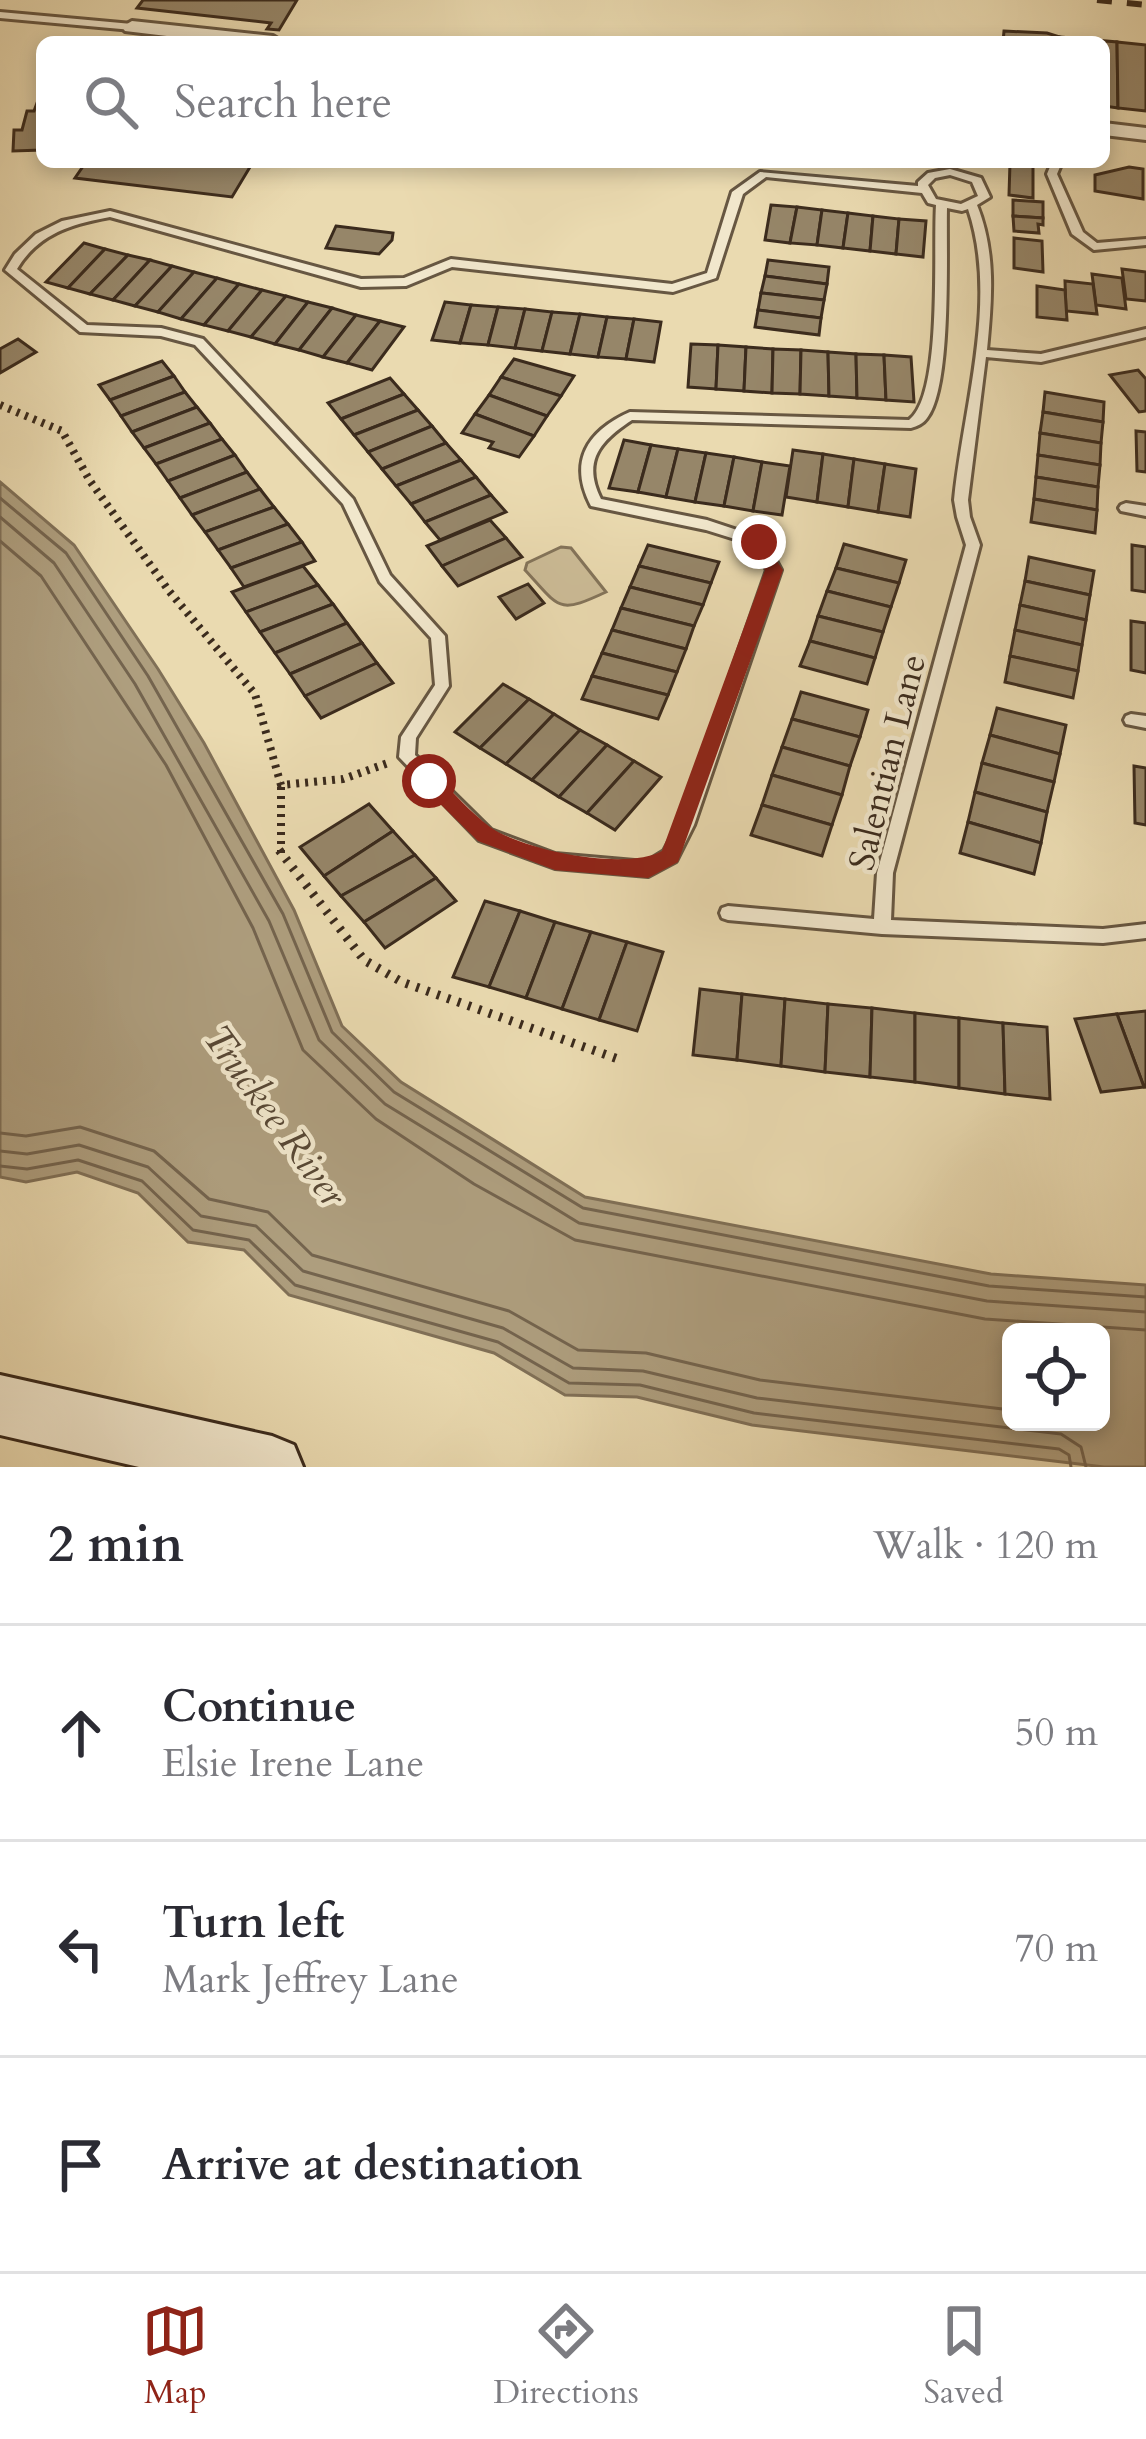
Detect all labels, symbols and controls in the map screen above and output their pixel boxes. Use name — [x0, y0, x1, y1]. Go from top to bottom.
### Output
search box — [36, 36, 1110, 168]
icon: search — [78, 69, 144, 135]
text: Search here — [174, 72, 392, 133]
route end — [732, 515, 786, 569]
street label: Salentian Lane — [837, 649, 938, 875]
route start — [402, 754, 456, 808]
water label: Truckee River — [191, 1014, 360, 1219]
map controls — [1002, 1323, 1110, 1431]
button: locate — [1002, 1323, 1110, 1431]
text: 2 min — [48, 1510, 184, 1580]
text: Walk · 120 m — [873, 1519, 1098, 1572]
text: Continue — [162, 1676, 356, 1737]
icon: ahead — [48, 1700, 114, 1766]
text: 50 m — [1015, 1706, 1098, 1759]
text: Elsie Irene Lane — [162, 1737, 424, 1790]
text: Turn left — [162, 1892, 344, 1953]
icon: left — [48, 1916, 114, 1982]
text: 70 m — [1015, 1922, 1098, 1975]
text: Mark Jeffrey Lane — [162, 1953, 459, 2006]
icon: arrive — [48, 2132, 114, 2198]
text: Arrive at destination — [162, 2134, 582, 2195]
tab: Map — [142, 2298, 208, 2415]
tab: Directions — [493, 2298, 639, 2415]
tab: Saved — [924, 2298, 1004, 2415]

